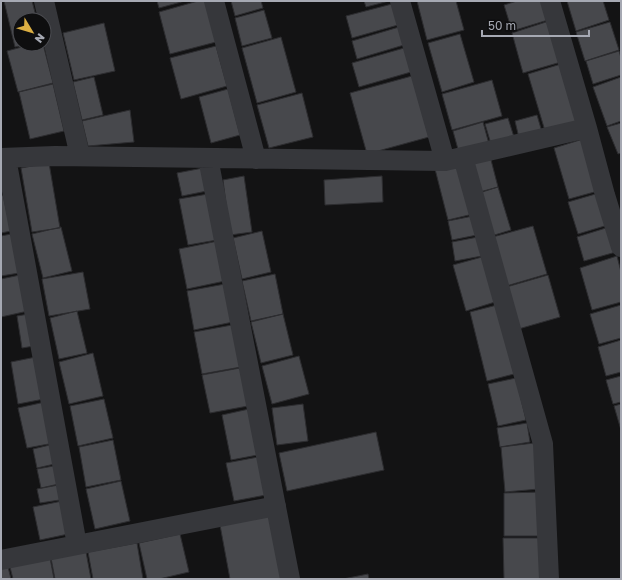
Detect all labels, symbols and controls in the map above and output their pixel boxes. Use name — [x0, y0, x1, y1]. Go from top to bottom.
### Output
north arrow — [12, 12, 52, 52]
scale bar — [482, 12, 589, 38]
text: 50 m — [488, 18, 516, 33]
text: N — [33, 31, 48, 46]

